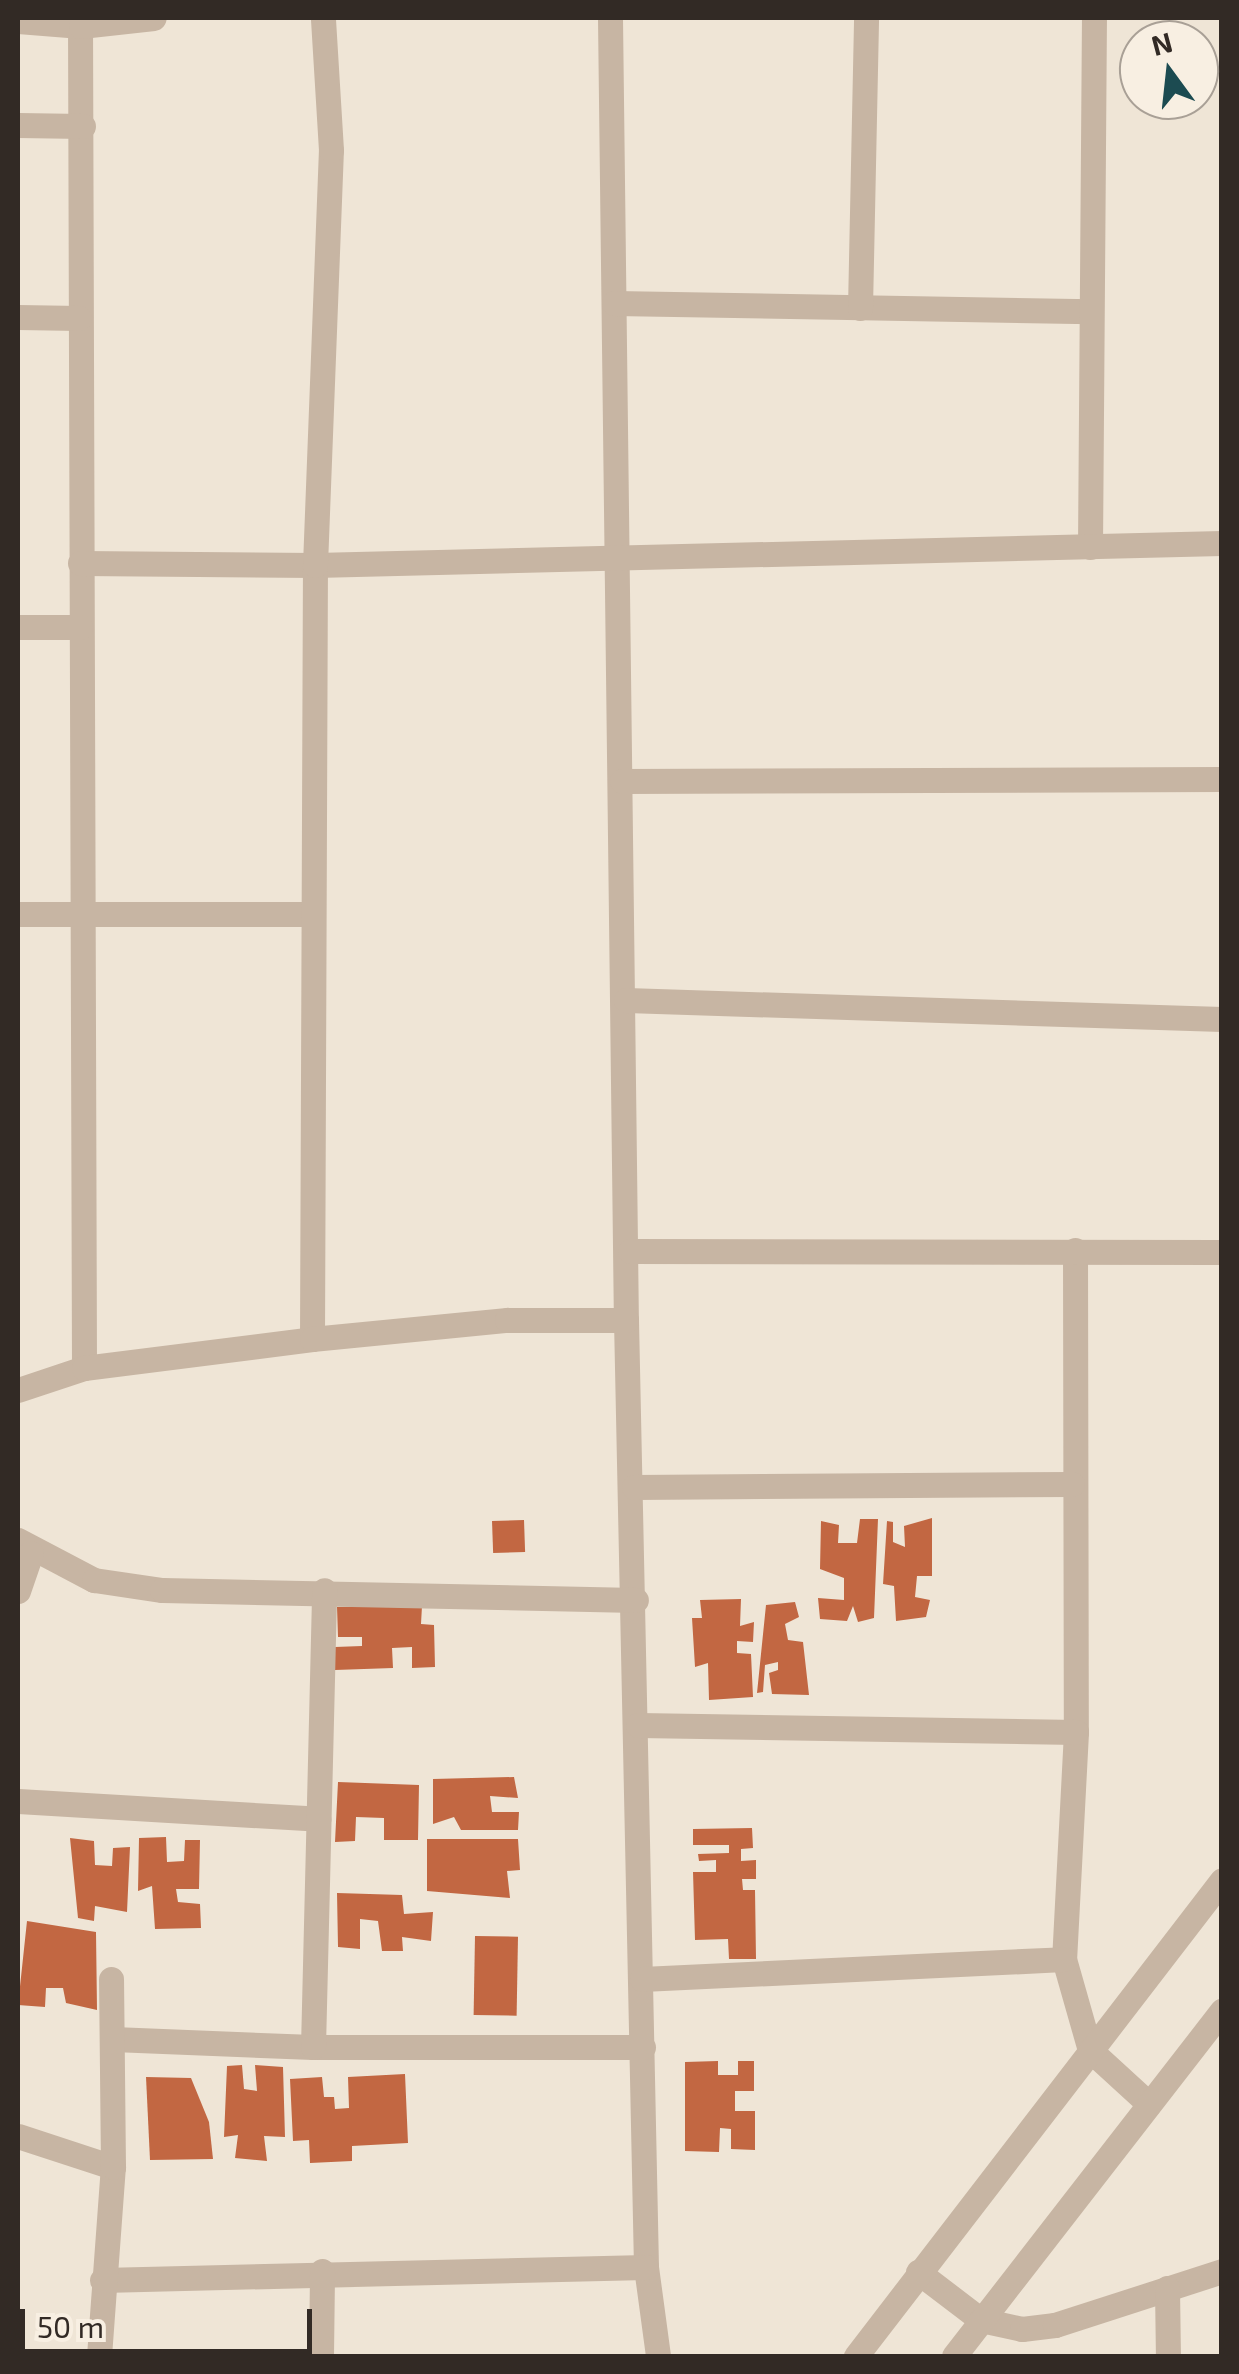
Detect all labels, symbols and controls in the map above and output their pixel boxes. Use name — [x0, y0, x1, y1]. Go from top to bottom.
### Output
north arrow — [1119, 20, 1219, 120]
text: N — [1148, 24, 1176, 62]
scale bar — [25, 2289, 318, 2351]
text: 50 m — [37, 2308, 104, 2344]

